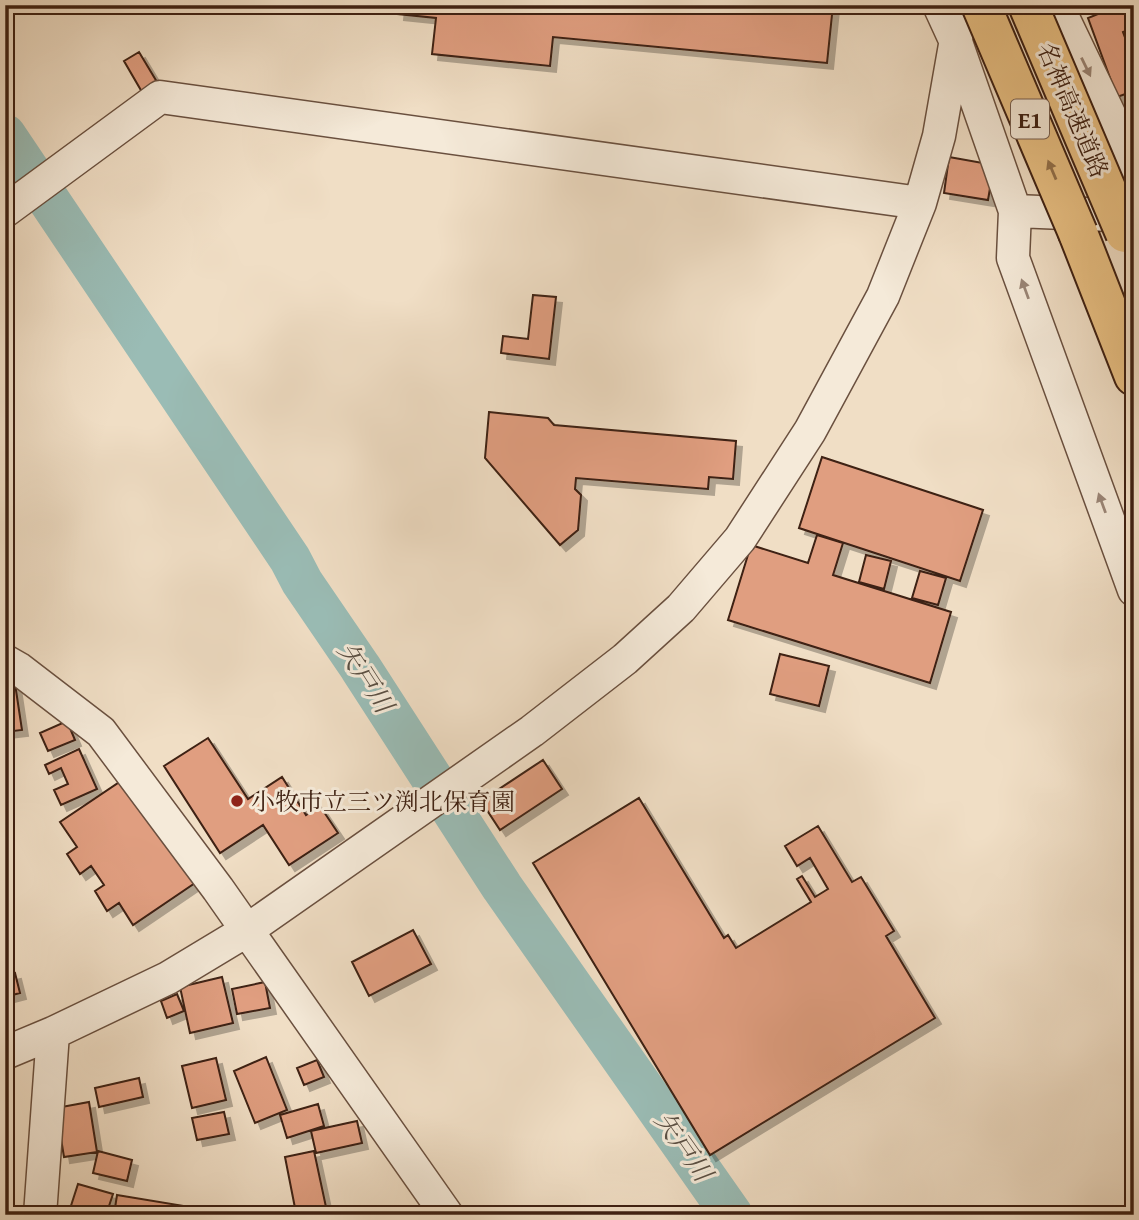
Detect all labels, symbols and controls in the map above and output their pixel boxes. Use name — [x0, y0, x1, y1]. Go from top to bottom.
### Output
street label: 名神高速道路 — [1029, 37, 1117, 183]
one-way arrow — [1080, 57, 1091, 77]
road number: E1 — [1011, 100, 1049, 138]
one-way arrow — [1046, 160, 1057, 181]
one-way arrow — [1019, 278, 1030, 299]
one-way arrow — [1096, 492, 1107, 513]
water label: 矢戸川 — [328, 634, 405, 723]
place label: 小牧市立三ツ渕北保育園 — [251, 784, 515, 819]
marker: 小牧市立三ツ渕北保育園 — [229, 793, 245, 809]
water label: 矢戸川 — [646, 1103, 724, 1192]

